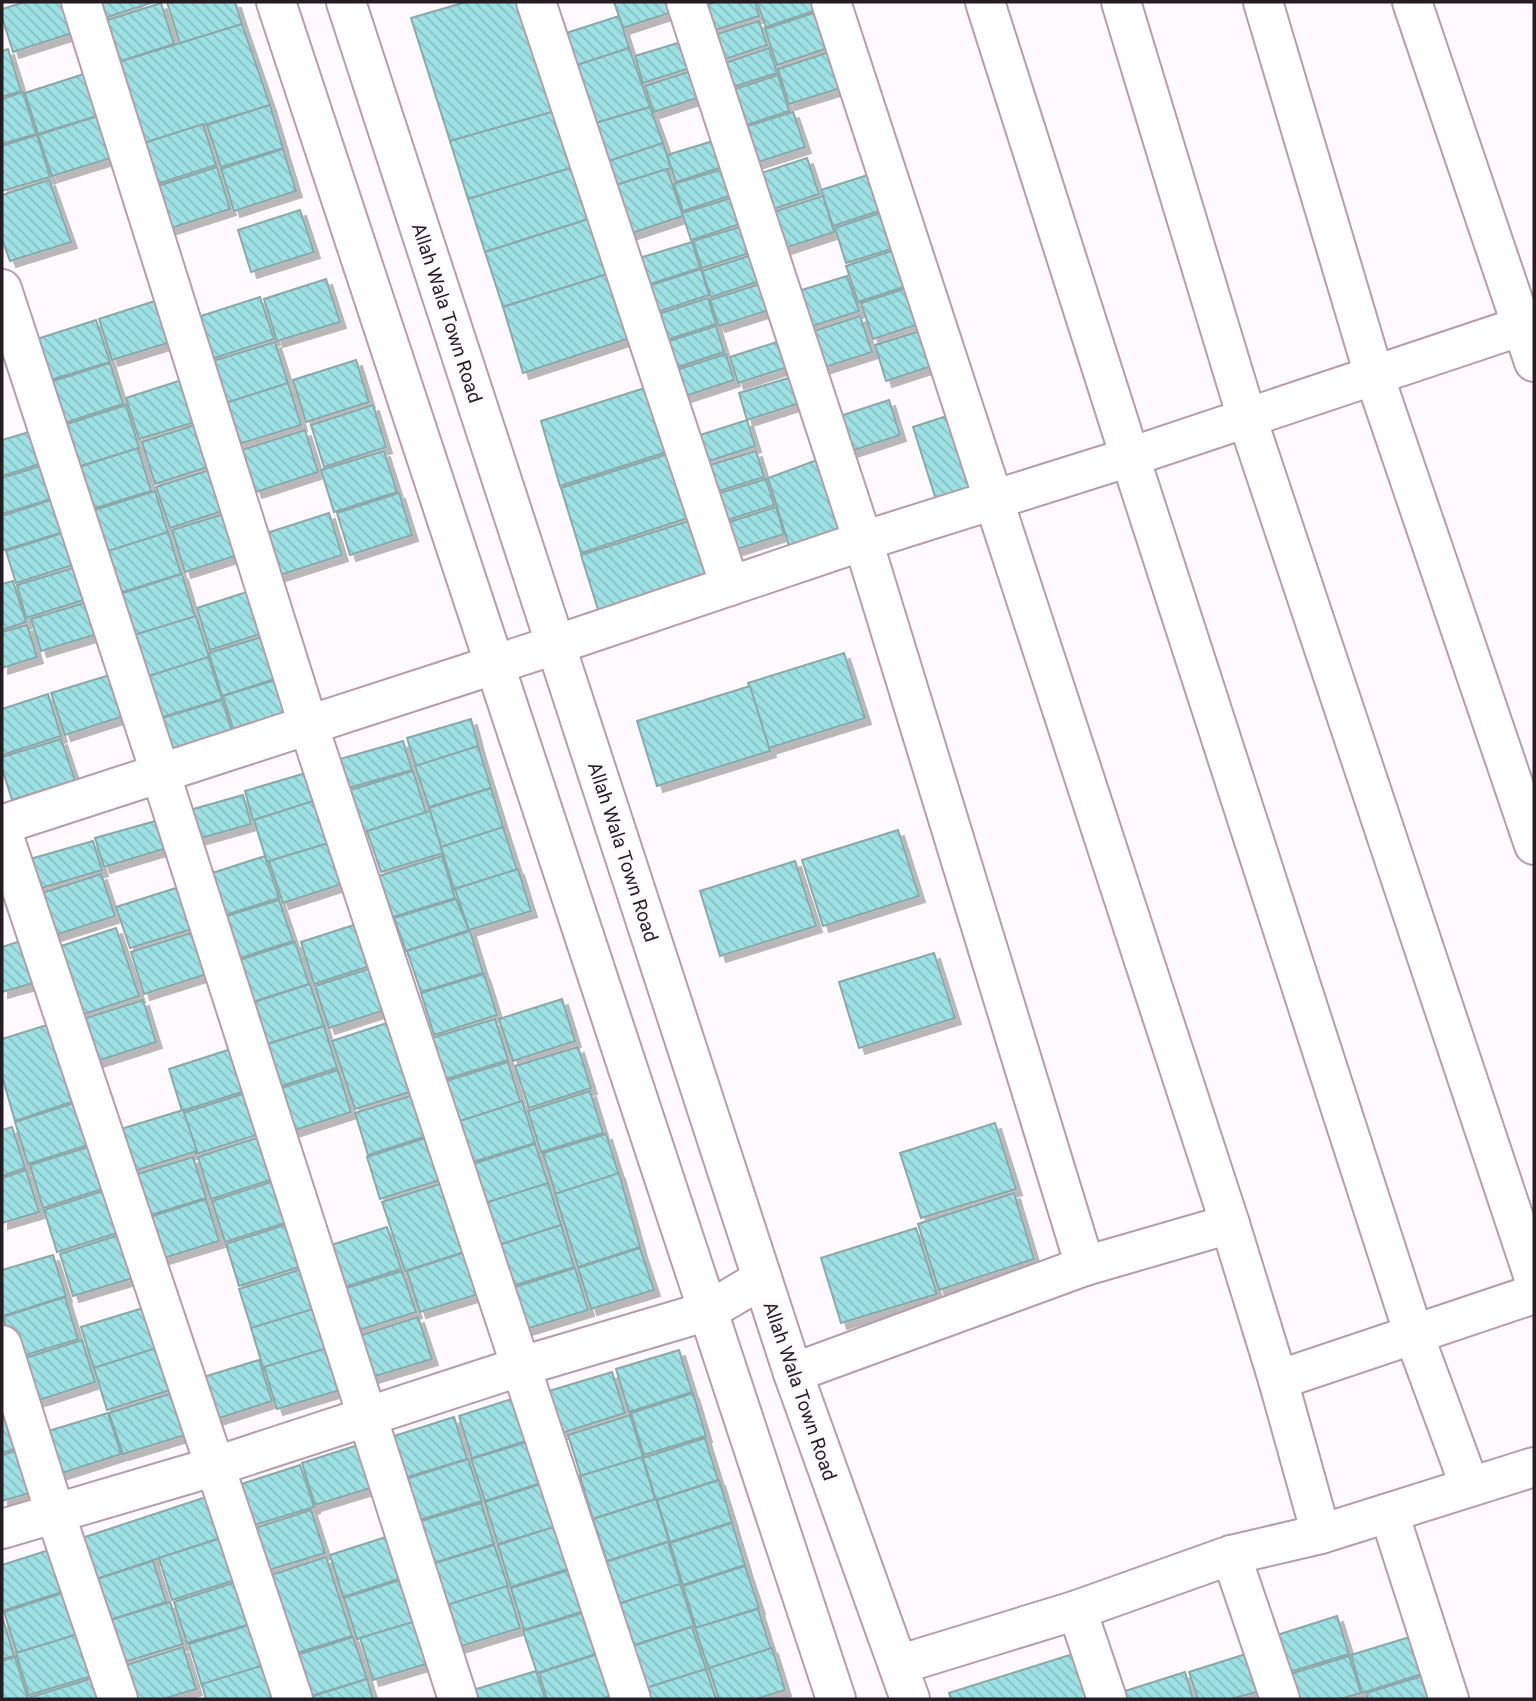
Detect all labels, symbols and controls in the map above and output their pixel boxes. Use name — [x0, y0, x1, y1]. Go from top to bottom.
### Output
street label: Allah Wala Town Road — [407, 220, 487, 406]
street label: Allah Wala Town Road — [583, 759, 663, 945]
street label: Allah Wala Town Road — [759, 1299, 841, 1483]

